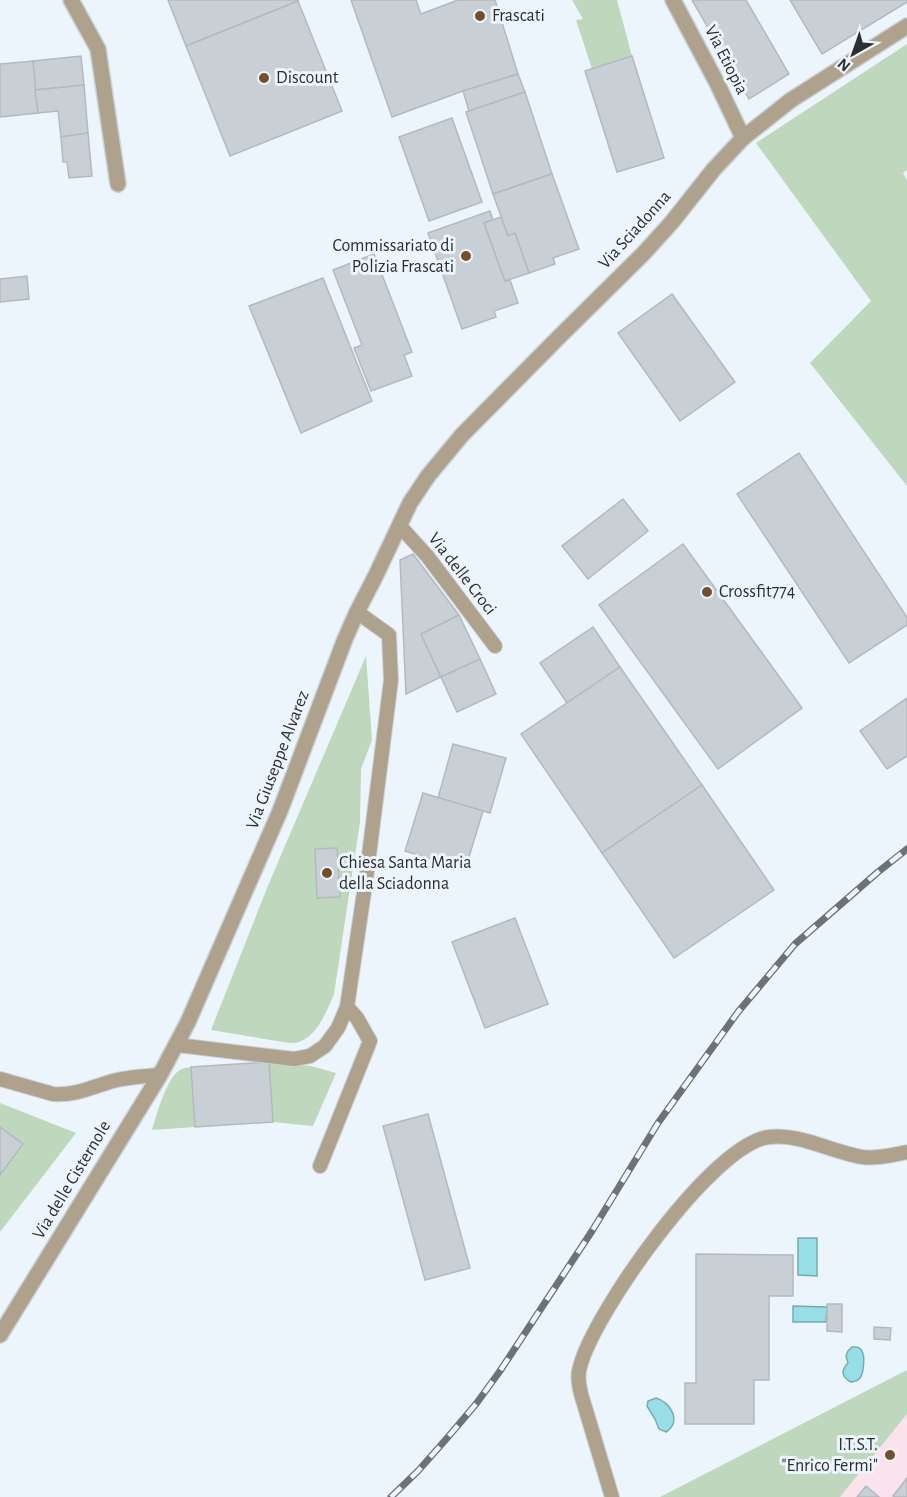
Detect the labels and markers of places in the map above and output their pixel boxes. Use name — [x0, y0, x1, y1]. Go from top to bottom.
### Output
place label: Frascati — [492, 7, 545, 25]
marker: Frascati — [473, 9, 487, 23]
place label: Discount — [276, 69, 339, 87]
marker: Discount — [257, 71, 271, 85]
place label: Commissariato di Polizia Frascati — [332, 237, 454, 276]
marker: Commissariato di Polizia Frascati — [459, 249, 473, 263]
place label: Crossfit774 — [719, 583, 796, 601]
marker: Crossfit774 — [700, 585, 714, 599]
place label: Chiesa Santa Maria della Sciadonna — [339, 854, 472, 893]
marker: Chiesa Santa Maria della Sciadonna — [320, 866, 334, 880]
place label: I.T.S.T. "Enrico Fermi" — [781, 1436, 878, 1475]
marker: I.T.S.T. "Enrico Fermi" — [883, 1448, 897, 1462]

